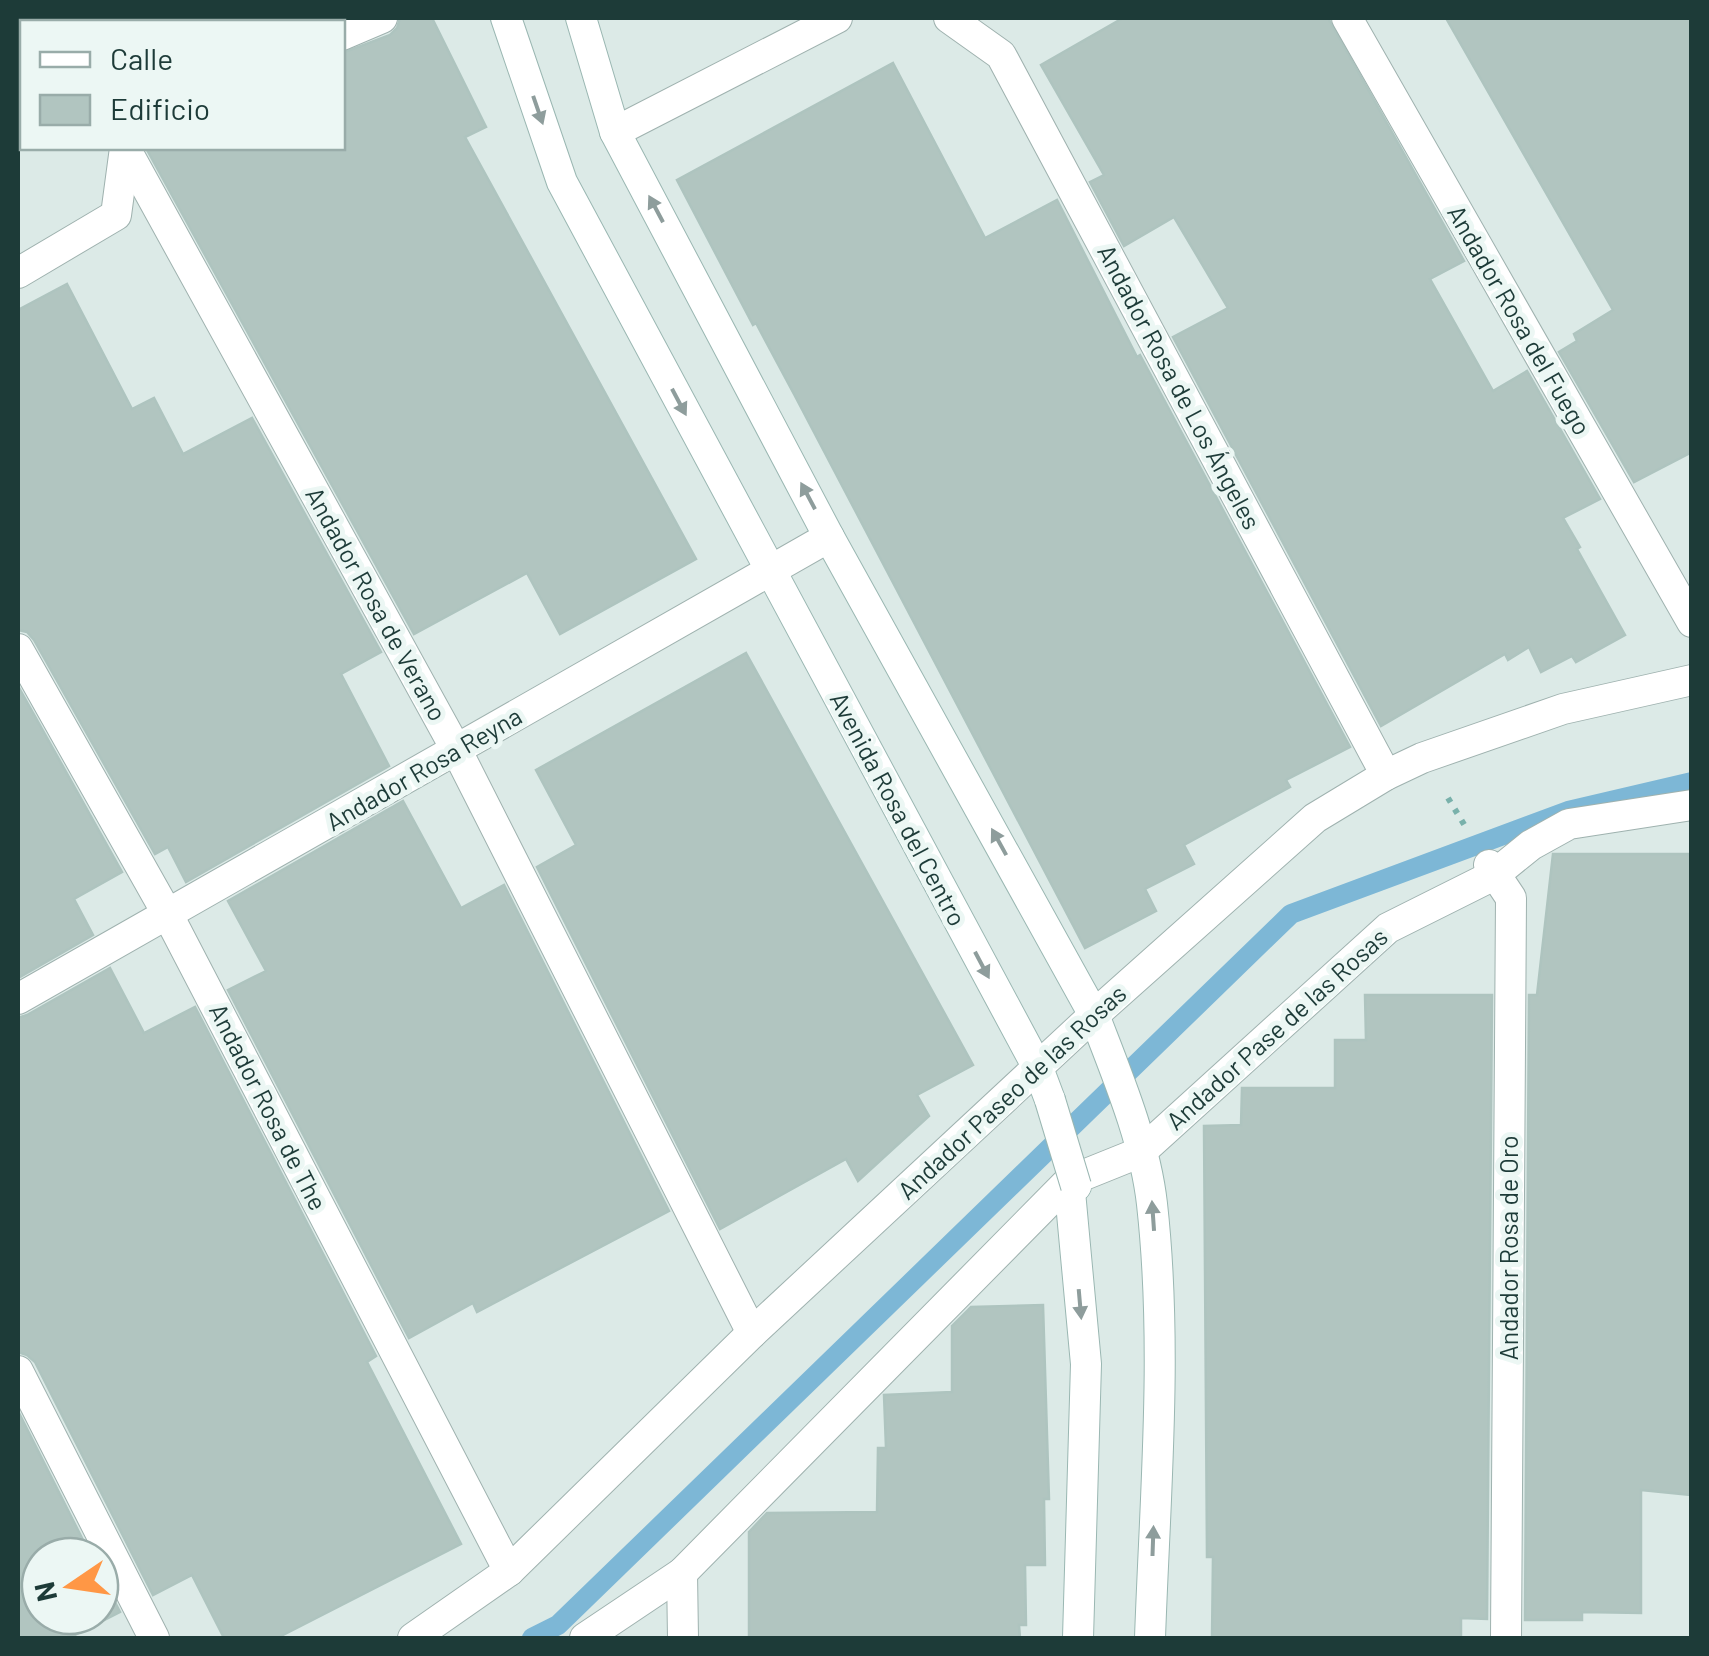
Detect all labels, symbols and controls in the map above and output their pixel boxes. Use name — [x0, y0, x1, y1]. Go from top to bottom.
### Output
legend — [20, 20, 345, 150]
text: Calle — [110, 40, 173, 76]
text: Edificio — [110, 90, 210, 126]
one-way arrow — [531, 95, 546, 125]
one-way arrow — [647, 194, 664, 223]
street label: Andador Rosa del Fuego — [1442, 199, 1598, 440]
street label: Andador Rosa de Los Ángeles — [1092, 239, 1268, 534]
one-way arrow — [670, 387, 687, 416]
street label: Andador Rosa de Verano — [300, 481, 454, 726]
one-way arrow — [799, 482, 816, 511]
street label: Avenida Rosa del Centro — [824, 686, 973, 931]
street label: Andador Rosa Reyna — [320, 700, 527, 836]
one-way arrow — [991, 827, 1008, 856]
street label: Andador Pase de las Rosas — [1160, 921, 1393, 1136]
one-way arrow — [973, 951, 990, 980]
street label: Andador Paseo de las Rosas — [891, 978, 1132, 1205]
street label: Andador Rosa de The — [204, 998, 334, 1215]
street label: Andador Rosa de Oro — [1493, 1135, 1523, 1361]
one-way arrow — [1144, 1200, 1160, 1232]
one-way arrow — [1073, 1289, 1089, 1321]
one-way arrow — [1146, 1525, 1162, 1557]
north arrow — [20, 1536, 120, 1636]
text: N — [26, 1579, 63, 1605]

